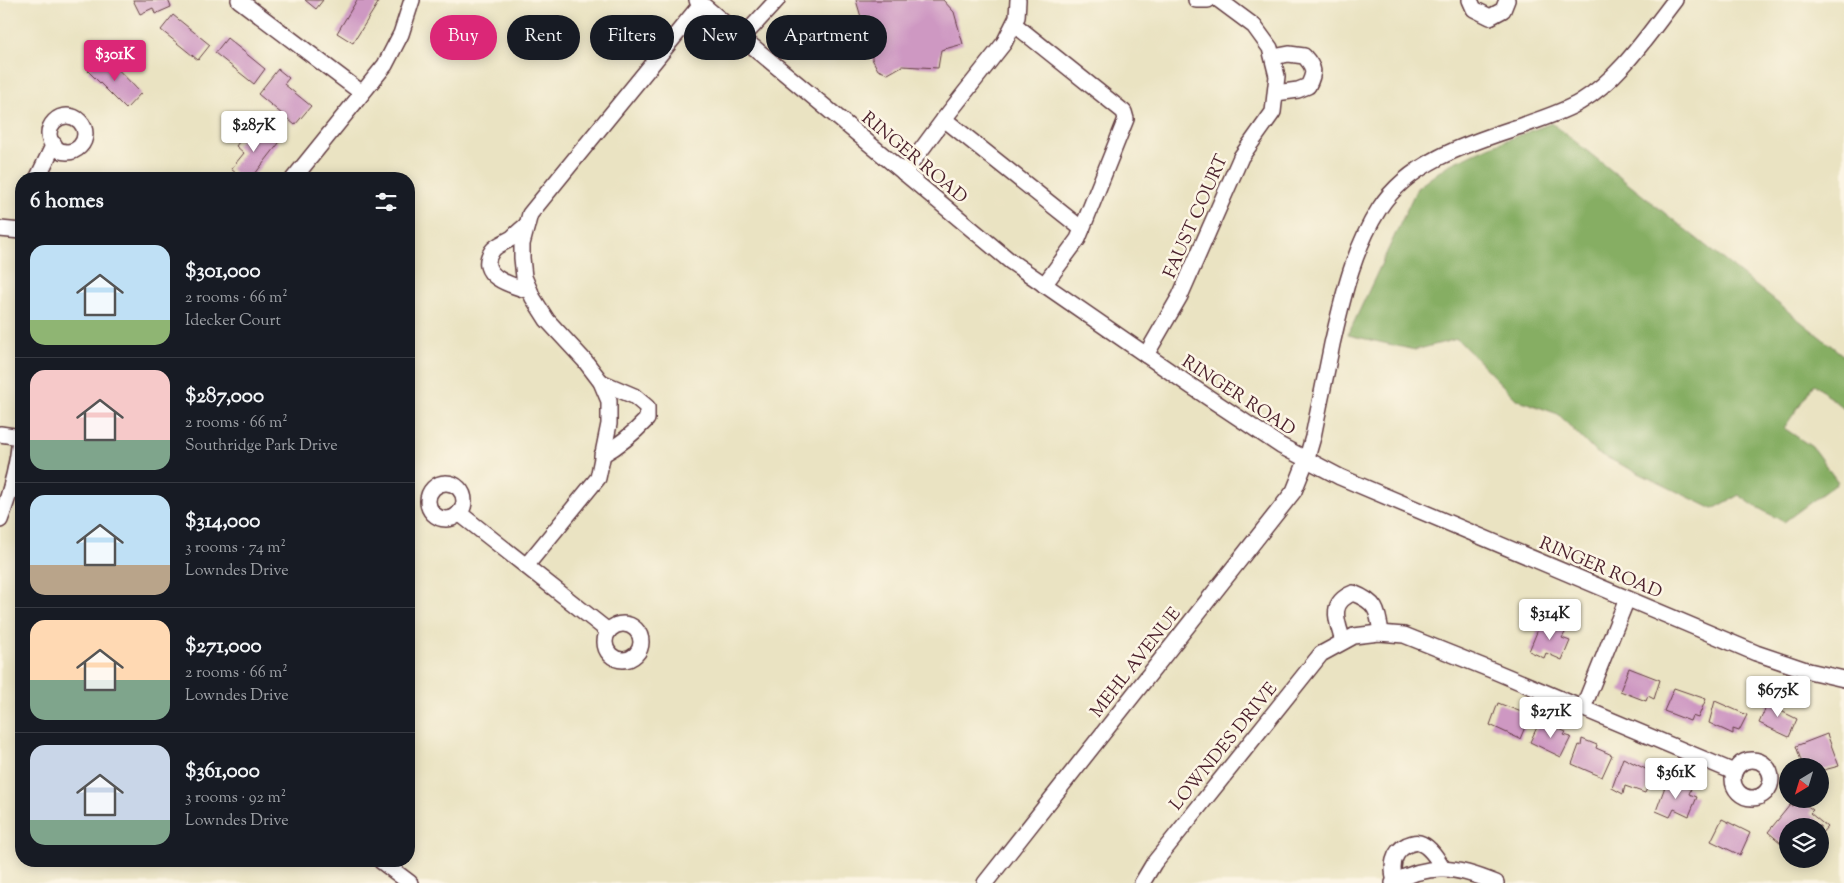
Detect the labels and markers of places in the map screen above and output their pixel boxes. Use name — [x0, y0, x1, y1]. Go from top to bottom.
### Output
pin: $301K — [80, 39, 150, 82]
pin: $287K — [219, 110, 289, 153]
pin: $314K — [1515, 598, 1585, 641]
pin: $675K — [1743, 676, 1813, 718]
pin: $271K — [1516, 696, 1586, 739]
pin: $361K — [1641, 758, 1711, 800]

